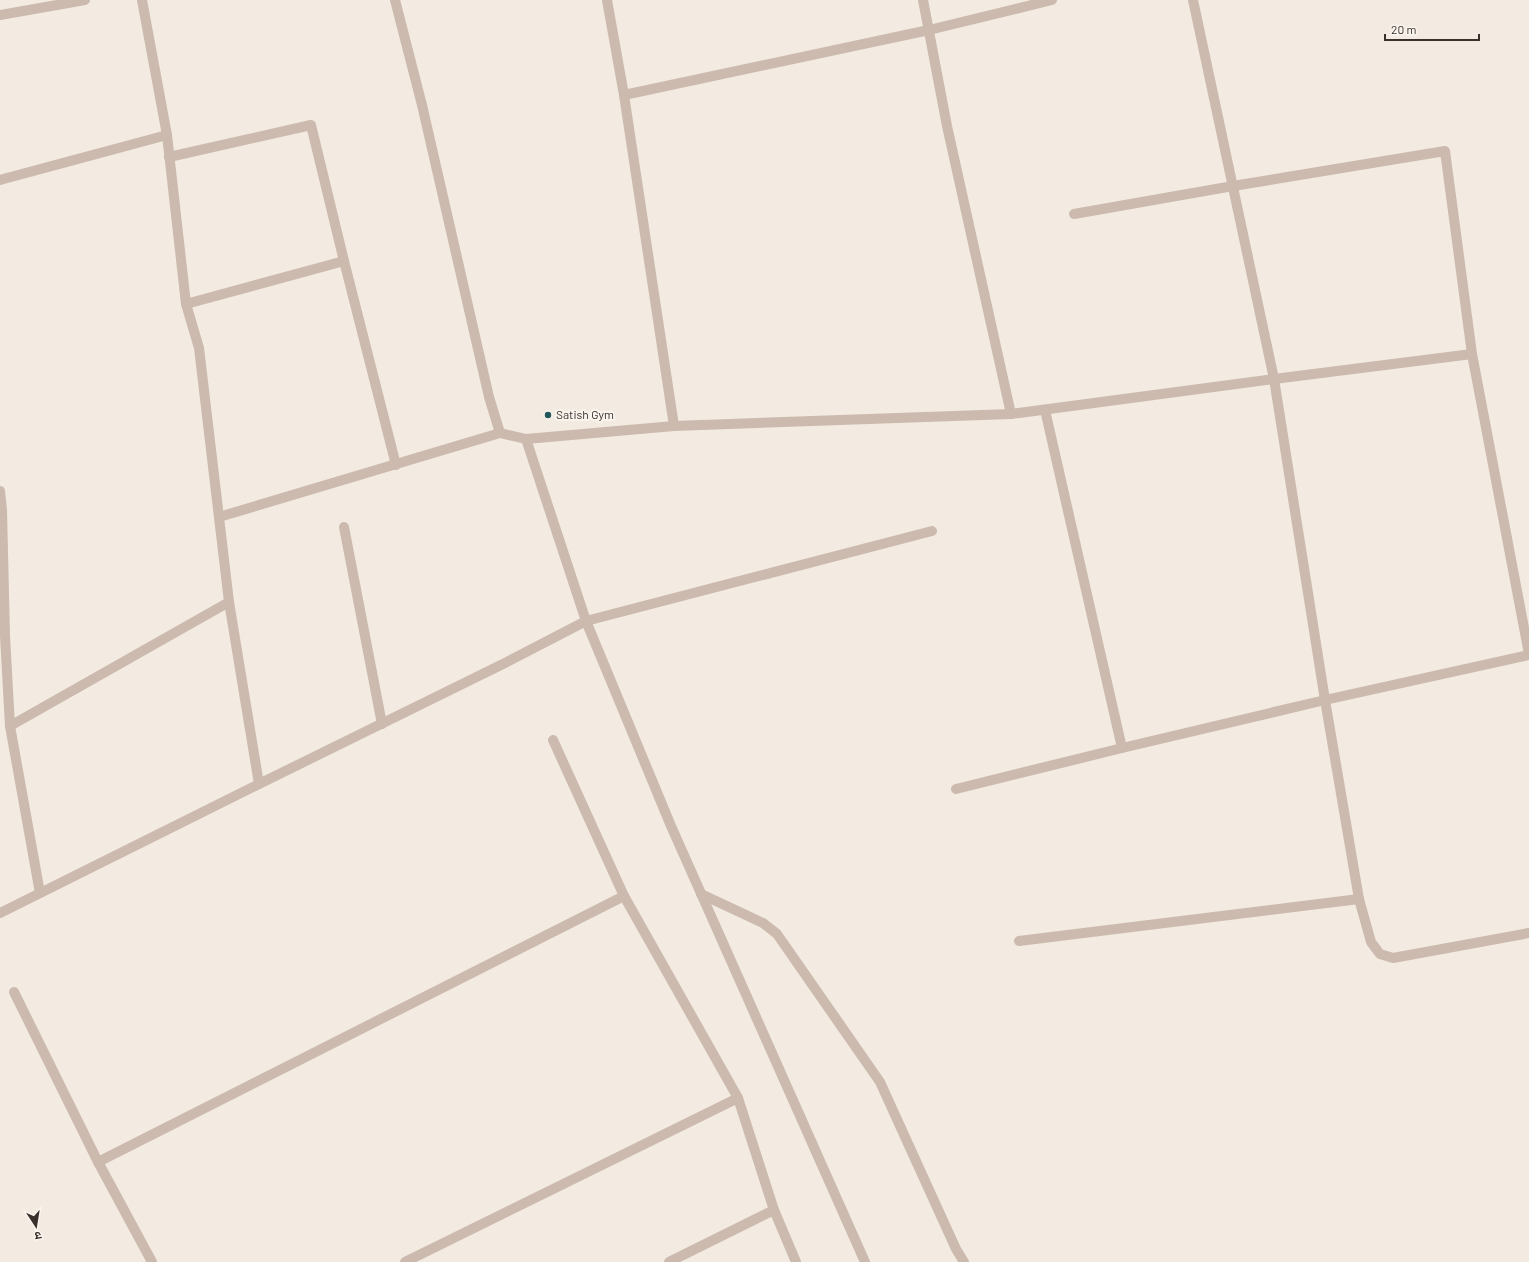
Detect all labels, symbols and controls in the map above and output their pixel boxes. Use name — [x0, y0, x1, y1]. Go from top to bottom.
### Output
scale bar — [1385, 16, 1479, 42]
text: 20 m — [1391, 22, 1417, 36]
place label: Satish Gym — [556, 407, 614, 421]
marker: Satish Gym — [543, 410, 553, 420]
north arrow — [16, 1206, 56, 1246]
text: उ — [33, 1229, 43, 1243]

